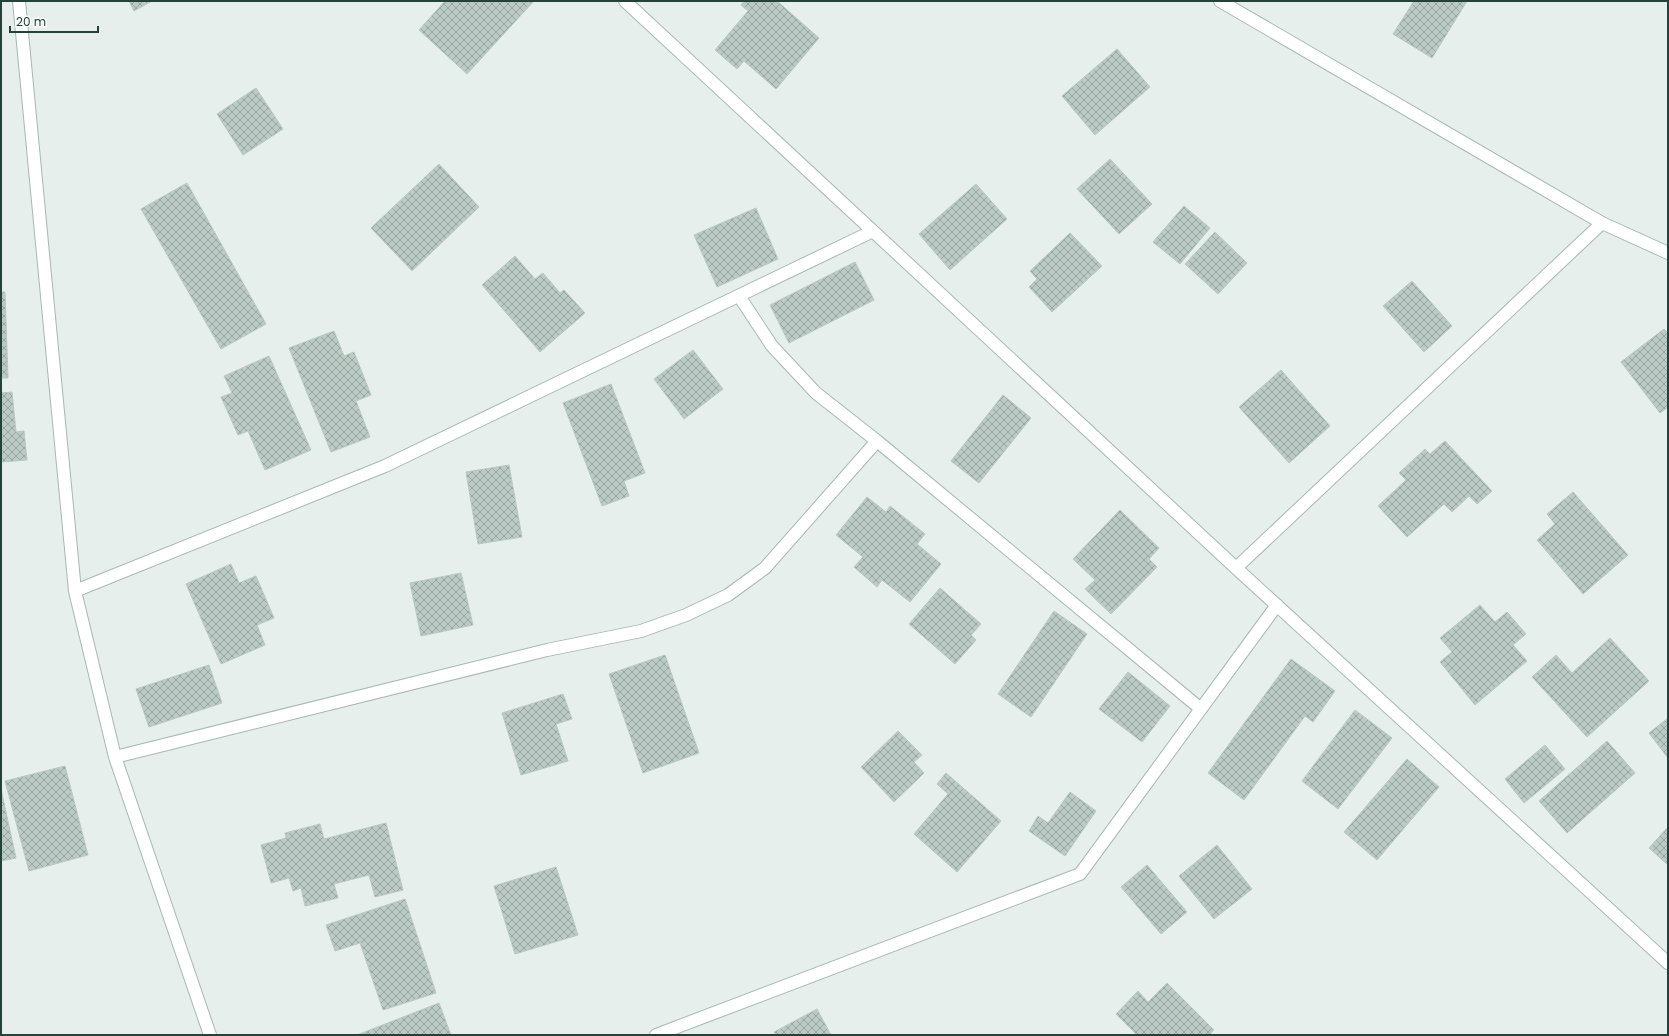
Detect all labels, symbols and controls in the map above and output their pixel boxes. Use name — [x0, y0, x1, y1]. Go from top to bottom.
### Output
scale bar — [10, 8, 98, 34]
text: 20 m — [16, 13, 46, 30]

